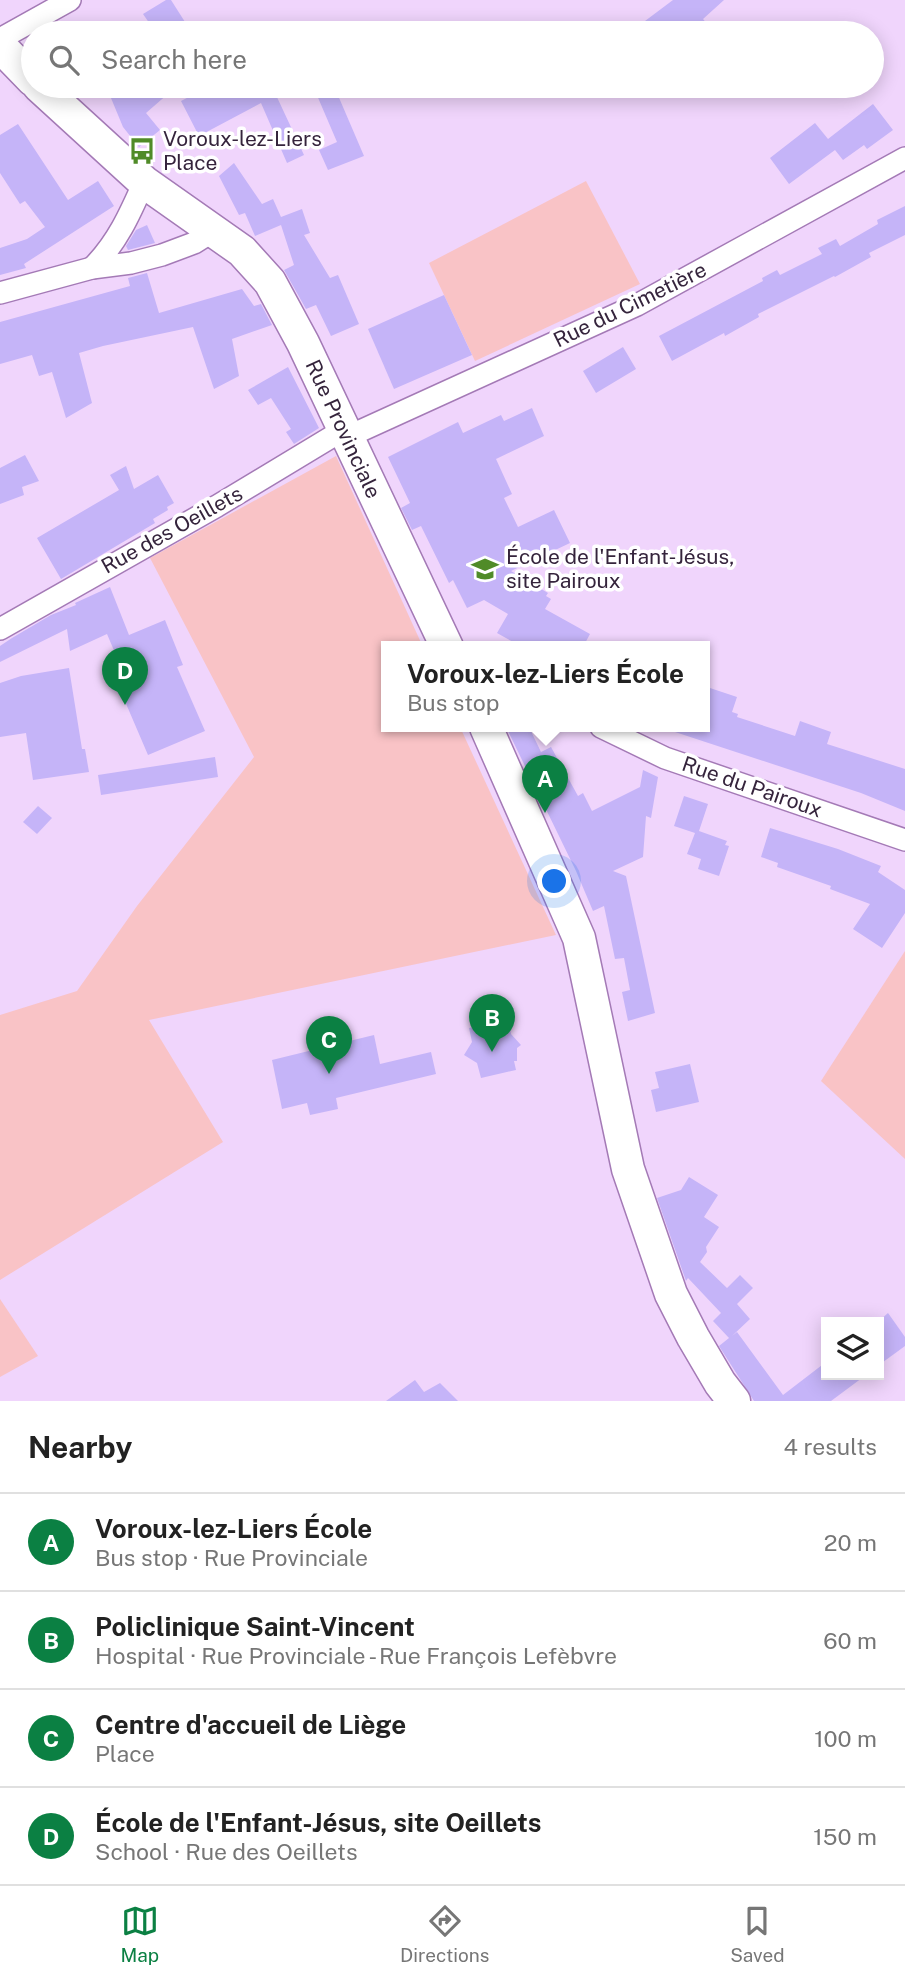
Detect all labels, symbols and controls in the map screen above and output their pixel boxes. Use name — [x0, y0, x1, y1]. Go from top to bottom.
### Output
search box — [21, 21, 884, 98]
icon: search — [45, 41, 83, 79]
text: Search here — [101, 44, 247, 75]
place label: Voroux-lez-Liers Place — [163, 126, 322, 175]
bus stop icon: Voroux-lez-Liers Place — [127, 136, 157, 166]
street label: Rue du Cimetière — [549, 257, 710, 352]
street label: Rue Provinciale — [300, 356, 386, 502]
street label: Rue des Oeillets — [97, 480, 247, 579]
place label: École de l'Enfant-Jésus, site Pairoux — [506, 544, 734, 593]
school or university icon: École de l'Enfant-Jésus, site Pairoux — [470, 554, 500, 584]
popup — [381, 641, 710, 732]
pin: D — [102, 647, 148, 705]
text: Voroux-lez-Liers École — [407, 658, 684, 689]
text: Bus stop — [407, 689, 500, 716]
street label: Rue du Pairoux — [679, 751, 826, 822]
pin: A — [522, 755, 568, 813]
your location — [537, 864, 571, 898]
pin: B — [469, 994, 515, 1052]
pin: C — [306, 1016, 352, 1074]
map controls — [821, 1317, 884, 1380]
button: layers — [821, 1317, 884, 1380]
text: Nearby — [28, 1429, 132, 1465]
text: 4 results — [783, 1433, 877, 1460]
text: Voroux-lez-Liers École — [95, 1513, 372, 1544]
text: A — [43, 1529, 59, 1556]
text: 20 m — [824, 1529, 877, 1556]
text: Bus stop · Rue Provinciale — [95, 1544, 368, 1571]
text: Policlinique Saint-Vincent — [95, 1611, 415, 1642]
text: B — [43, 1627, 59, 1654]
text: 60 m — [823, 1627, 877, 1654]
text: Hospital · Rue Provinciale - Rue François Lefèbvre — [95, 1642, 617, 1669]
text: Centre d'accueil de Liège — [95, 1709, 406, 1740]
text: C — [43, 1725, 59, 1752]
text: 100 m — [814, 1725, 877, 1752]
text: Place — [95, 1740, 155, 1767]
text: École de l'Enfant-Jésus, site Oeillets — [95, 1807, 542, 1838]
text: D — [43, 1823, 59, 1850]
text: 150 m — [813, 1823, 877, 1850]
text: School · Rue des Oeillets — [95, 1838, 358, 1865]
tab: Map — [120, 1902, 159, 1966]
tab: Directions — [400, 1902, 489, 1966]
tab: Saved — [730, 1902, 785, 1966]

